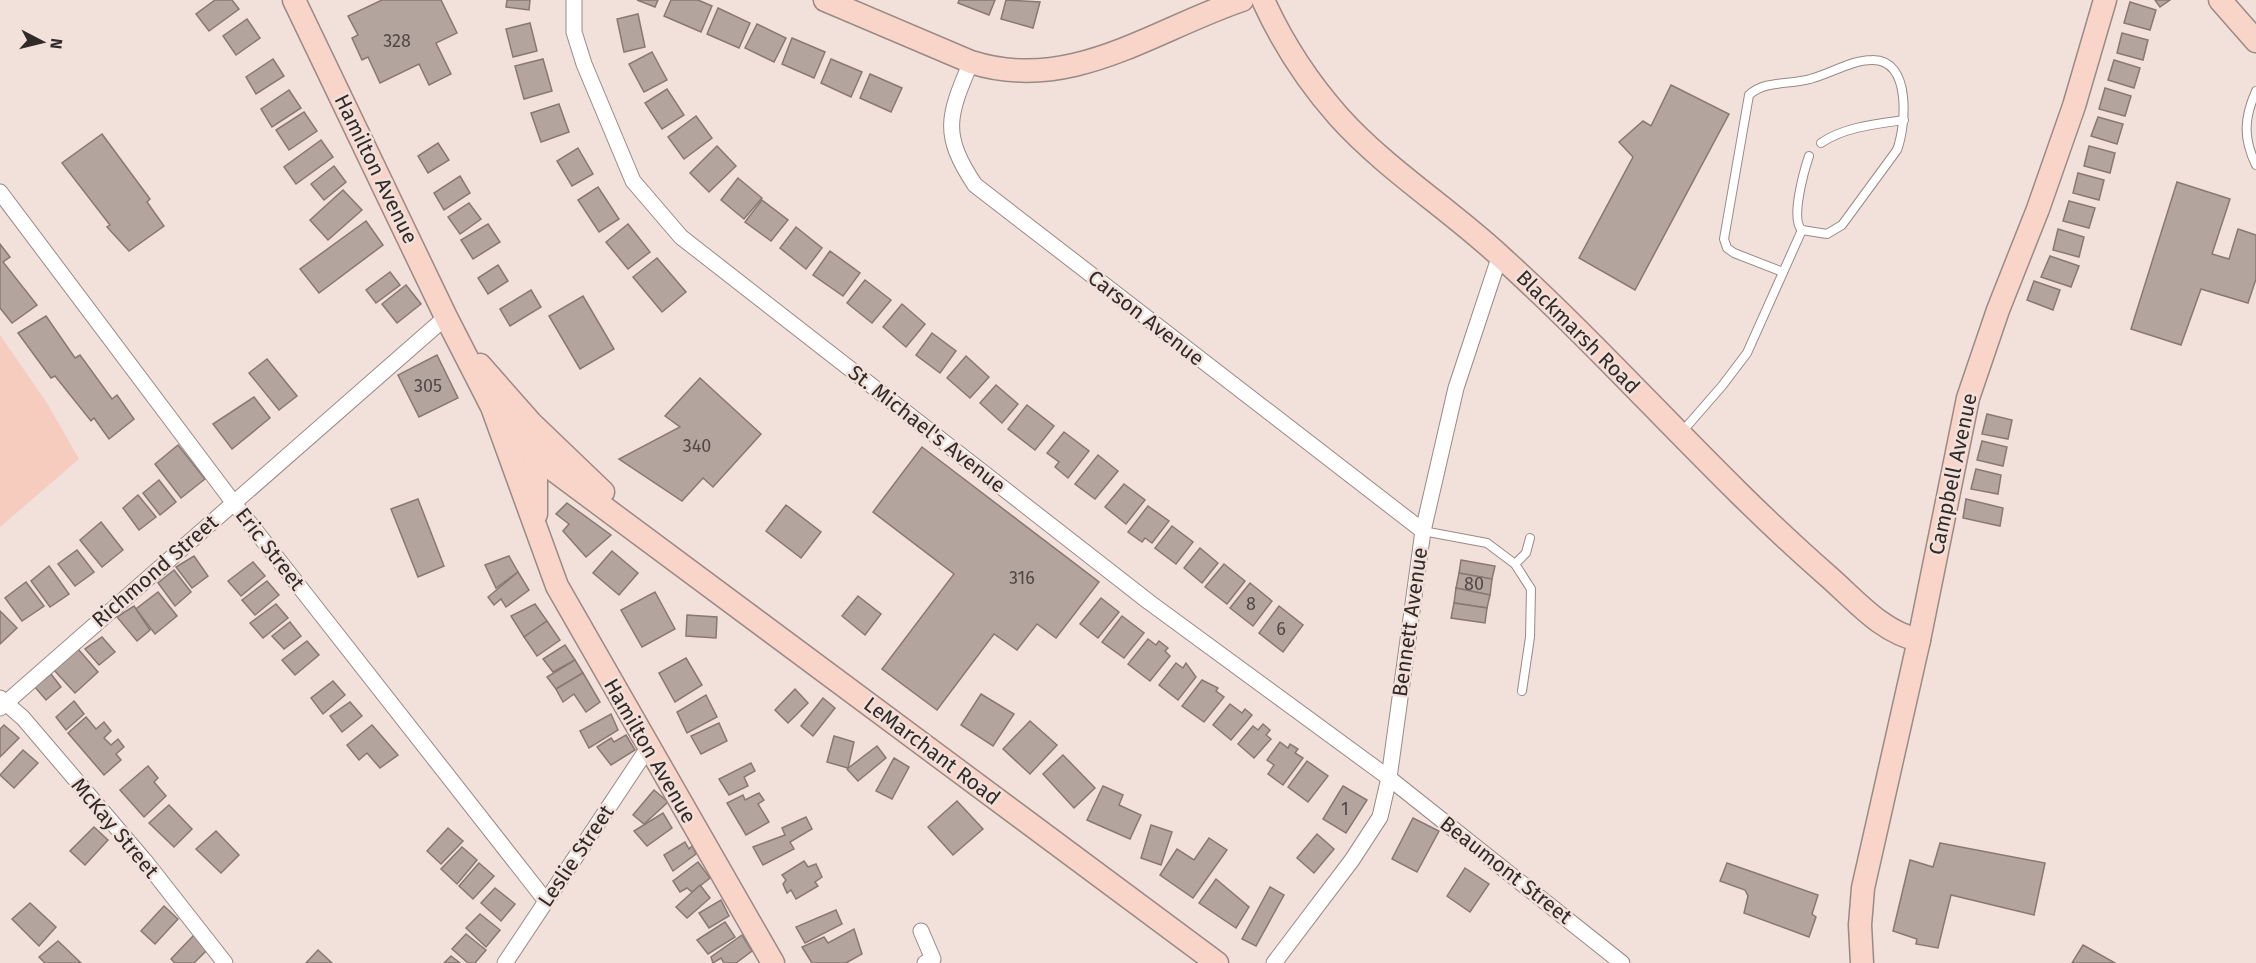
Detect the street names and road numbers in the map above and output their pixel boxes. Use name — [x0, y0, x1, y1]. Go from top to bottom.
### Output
street label: Hamilton Avenue — [329, 90, 423, 248]
street label: Carson Avenue — [1083, 265, 1209, 371]
street label: Blackmarsh Road — [1511, 265, 1645, 399]
street label: St. Michael's Avenue — [843, 359, 1011, 499]
street label: Campbell Avenue — [1923, 391, 1983, 557]
street label: Eric Street — [230, 503, 311, 596]
street label: Richmond Street — [87, 509, 224, 633]
street label: Bennett Avenue — [1387, 546, 1433, 698]
street label: Hamilton Avenue — [598, 674, 702, 828]
street label: LeMarchant Road — [859, 691, 1005, 811]
street label: McKay Street — [66, 773, 165, 884]
street label: Leslie Street — [532, 800, 620, 912]
street label: Beaumont Street — [1435, 810, 1578, 930]

